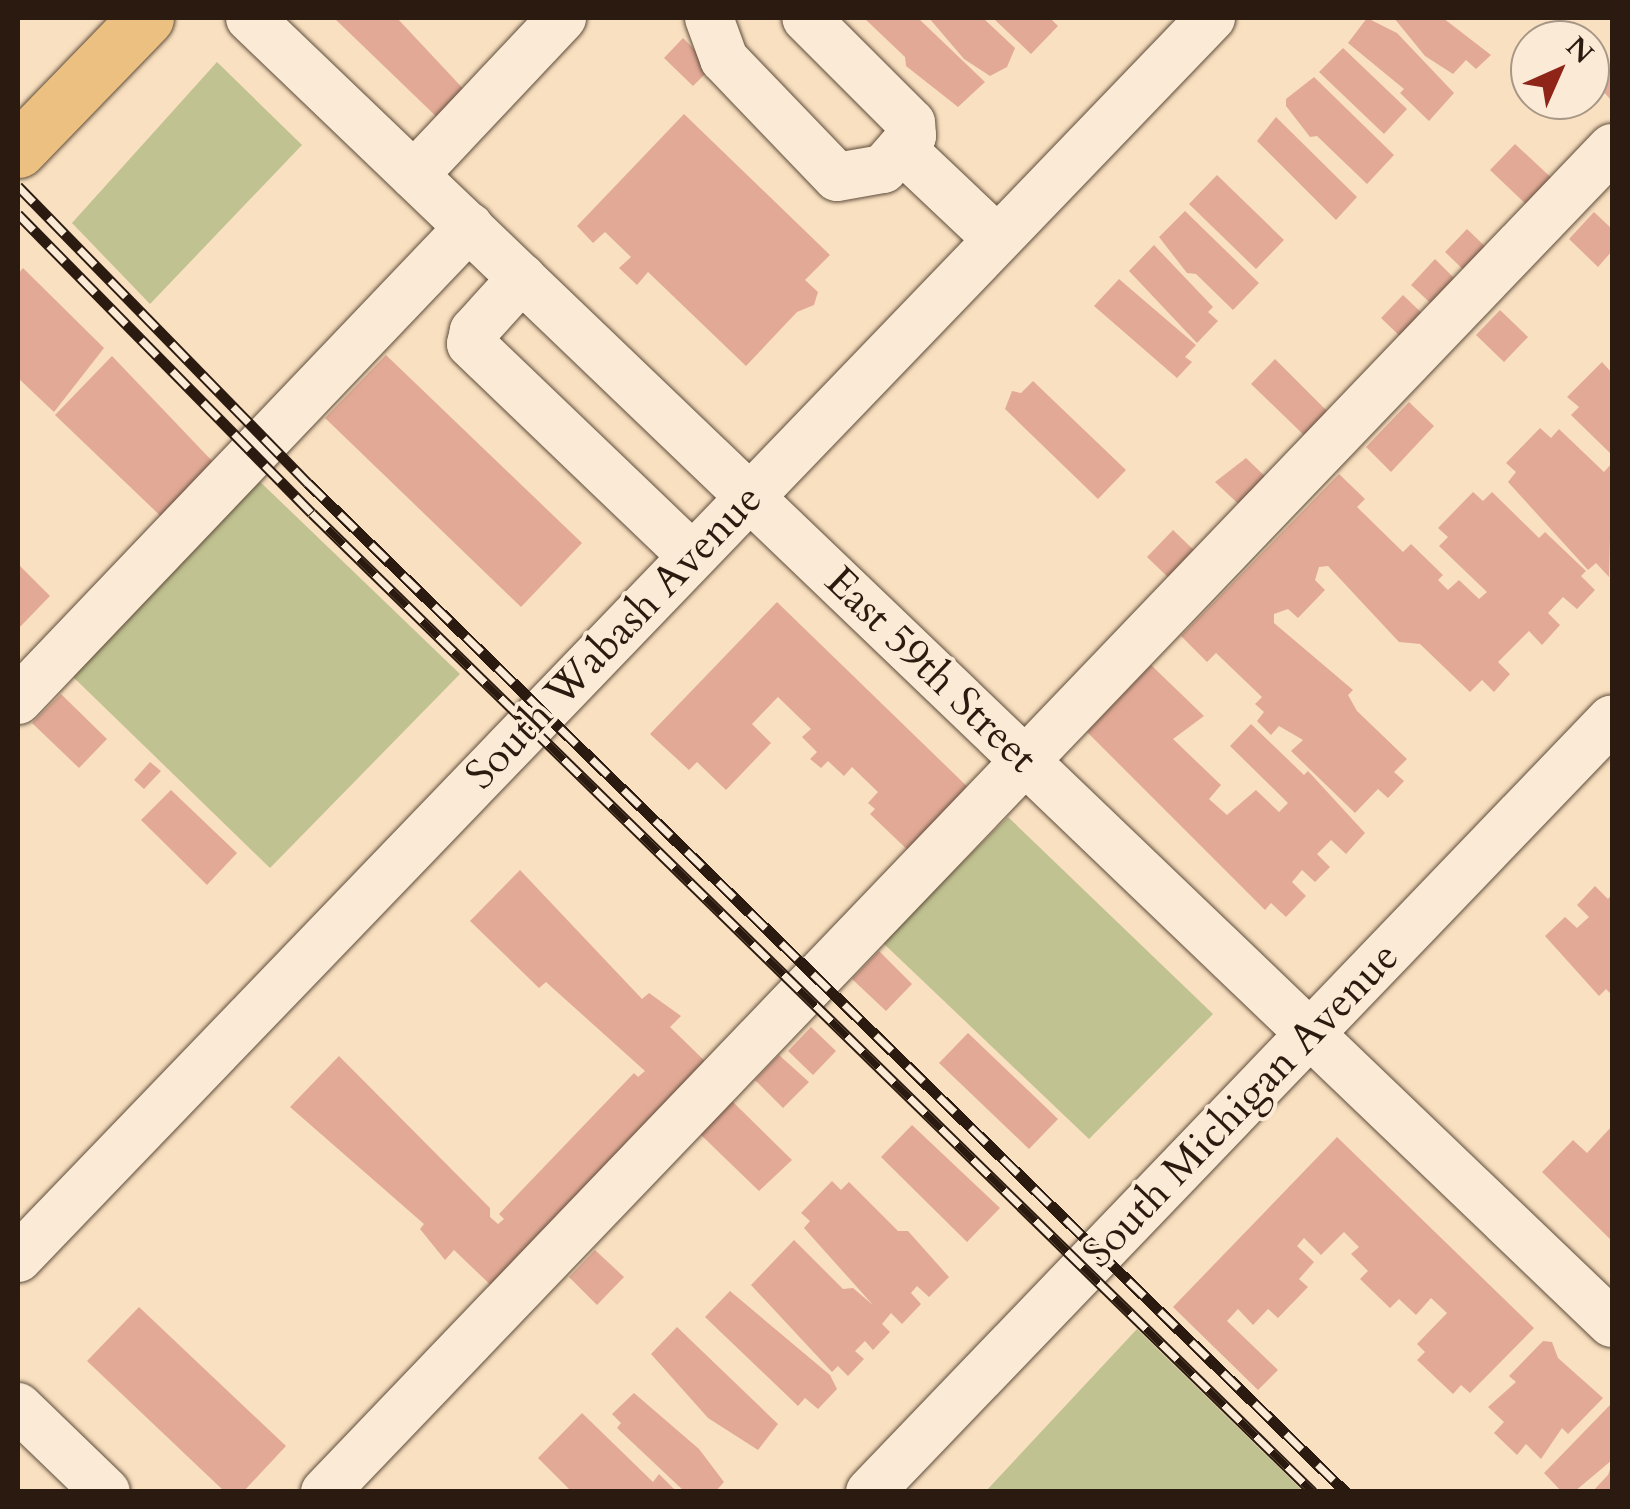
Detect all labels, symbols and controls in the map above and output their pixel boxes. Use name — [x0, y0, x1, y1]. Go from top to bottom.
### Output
north arrow — [1510, 20, 1610, 120]
text: N — [1558, 28, 1602, 72]
street label: South Wabash Avenue — [455, 474, 773, 800]
street label: East 59th Street — [815, 557, 1047, 783]
street label: South Michigan Avenue — [1073, 932, 1409, 1278]

